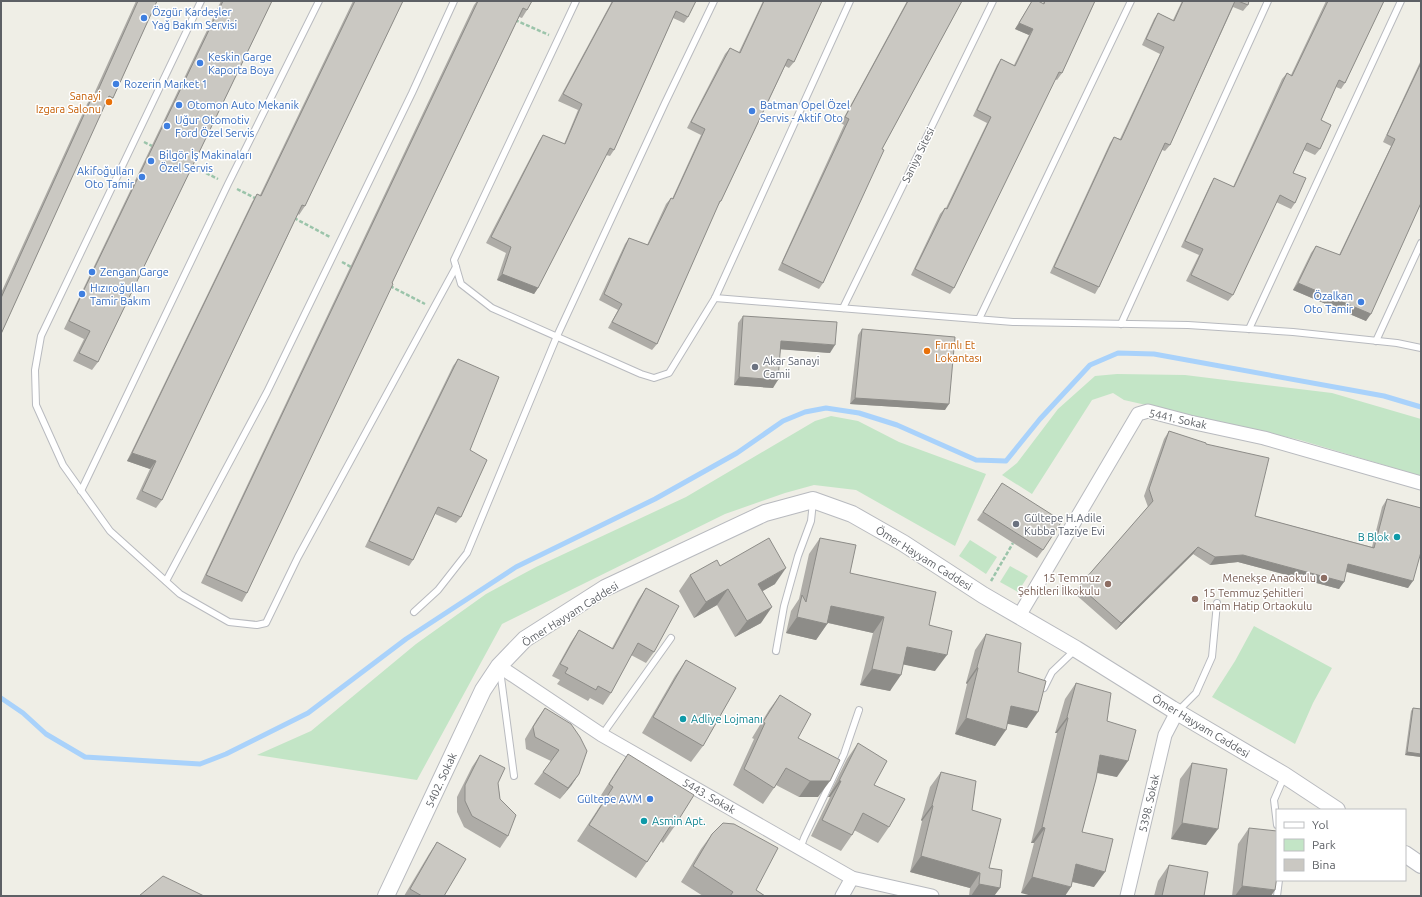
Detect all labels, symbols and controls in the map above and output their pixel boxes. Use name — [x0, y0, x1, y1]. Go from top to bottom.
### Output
place label: Özgür Kardeşler Yağ Bakım Servisi — [152, 6, 237, 31]
marker: Özgür Kardeşler Yağ Bakım Servisi — [139, 13, 149, 23]
place label: Keskin Garge Kaporta Boya — [208, 51, 274, 76]
marker: Keskin Garge Kaporta Boya — [195, 58, 205, 68]
place label: Rozerin Market 1 — [124, 78, 208, 90]
marker: Rozerin Market 1 — [111, 79, 121, 89]
place label: Sanayi Izgara Salonu — [36, 90, 101, 115]
marker: Sanayi Izgara Salonu — [104, 97, 114, 107]
place label: Otomon Auto Mekanik — [187, 99, 299, 111]
place label: Batman Opel Özel Servis - Aktif Oto — [760, 99, 850, 124]
marker: Otomon Auto Mekanik — [174, 100, 184, 110]
marker: Batman Opel Özel Servis - Aktif Oto — [747, 106, 757, 116]
place label: Uğur Otomotiv Ford Özel Servis — [175, 114, 255, 139]
marker: Uğur Otomotiv Ford Özel Servis — [162, 121, 172, 131]
street label: Saniya Sitesi — [899, 125, 937, 185]
place label: Bilgör İş Makinaları Özel Servis — [159, 149, 252, 174]
marker: Bilgör İş Makinaları Özel Servis — [146, 156, 156, 166]
place label: Akifoğulları Oto Tamir — [77, 165, 135, 190]
marker: Akifoğulları Oto Tamir — [137, 172, 147, 182]
place label: Zengan Garge — [100, 266, 169, 278]
marker: Zengan Garge — [87, 267, 97, 277]
place label: Hızıroğulları Tamir Bakım — [90, 282, 151, 307]
marker: Hızıroğulları Tamir Bakım — [77, 289, 87, 299]
place label: Özalkan Oto Tamir — [1304, 290, 1354, 315]
marker: Özalkan Oto Tamir — [1356, 297, 1366, 307]
place label: Fırınlı Et Lokantası — [935, 339, 982, 364]
marker: Fırınlı Et Lokantası — [922, 346, 932, 356]
place label: Akar Sanayi Camii — [763, 355, 819, 380]
marker: Akar Sanayi Camii — [750, 362, 760, 372]
street label: 5441. Sokak — [1148, 407, 1209, 431]
place label: Gültepe H.Adile Kubba Taziye Evi — [1024, 512, 1105, 537]
marker: Gültepe H.Adile Kubba Taziye Evi — [1011, 519, 1021, 529]
street label: Ömer Hayyam Caddesi — [874, 523, 974, 593]
place label: B Blok — [1358, 531, 1389, 543]
marker: B Blok — [1392, 532, 1402, 542]
place label: 15 Temmuz Şehitleri İlkokulu — [1018, 572, 1100, 597]
place label: Menekşe Anaokulu — [1223, 572, 1316, 584]
marker: Menekşe Anaokulu — [1319, 573, 1329, 583]
street label: Ömer Hayyam Caddesi — [520, 579, 620, 649]
marker: 15 Temmuz Şehitleri İlkokulu — [1103, 579, 1113, 589]
place label: 15 Temmuz Şehitleri İmam Hatip Ortaokulu — [1203, 587, 1312, 612]
marker: 15 Temmuz Şehitleri İmam Hatip Ortaokulu — [1190, 594, 1200, 604]
street label: Ömer Hayyam Caddesi — [1150, 692, 1252, 760]
place label: Adliye Lojmanı — [691, 713, 763, 725]
marker: Adliye Lojmanı — [678, 714, 688, 724]
street label: 5402. Sokak — [423, 750, 459, 809]
street label: 5398. Sokak — [1137, 772, 1162, 833]
street label: 5443. Sokak — [680, 776, 738, 816]
place label: Gültepe AVM — [577, 793, 642, 805]
marker: Gültepe AVM — [645, 794, 655, 804]
legend — [1276, 809, 1406, 881]
place label: Asmin Apt. — [652, 815, 706, 827]
marker: Asmin Apt. — [639, 816, 649, 826]
text: Yol — [1312, 818, 1329, 831]
text: Park — [1312, 838, 1336, 851]
text: Bina — [1312, 858, 1336, 871]

